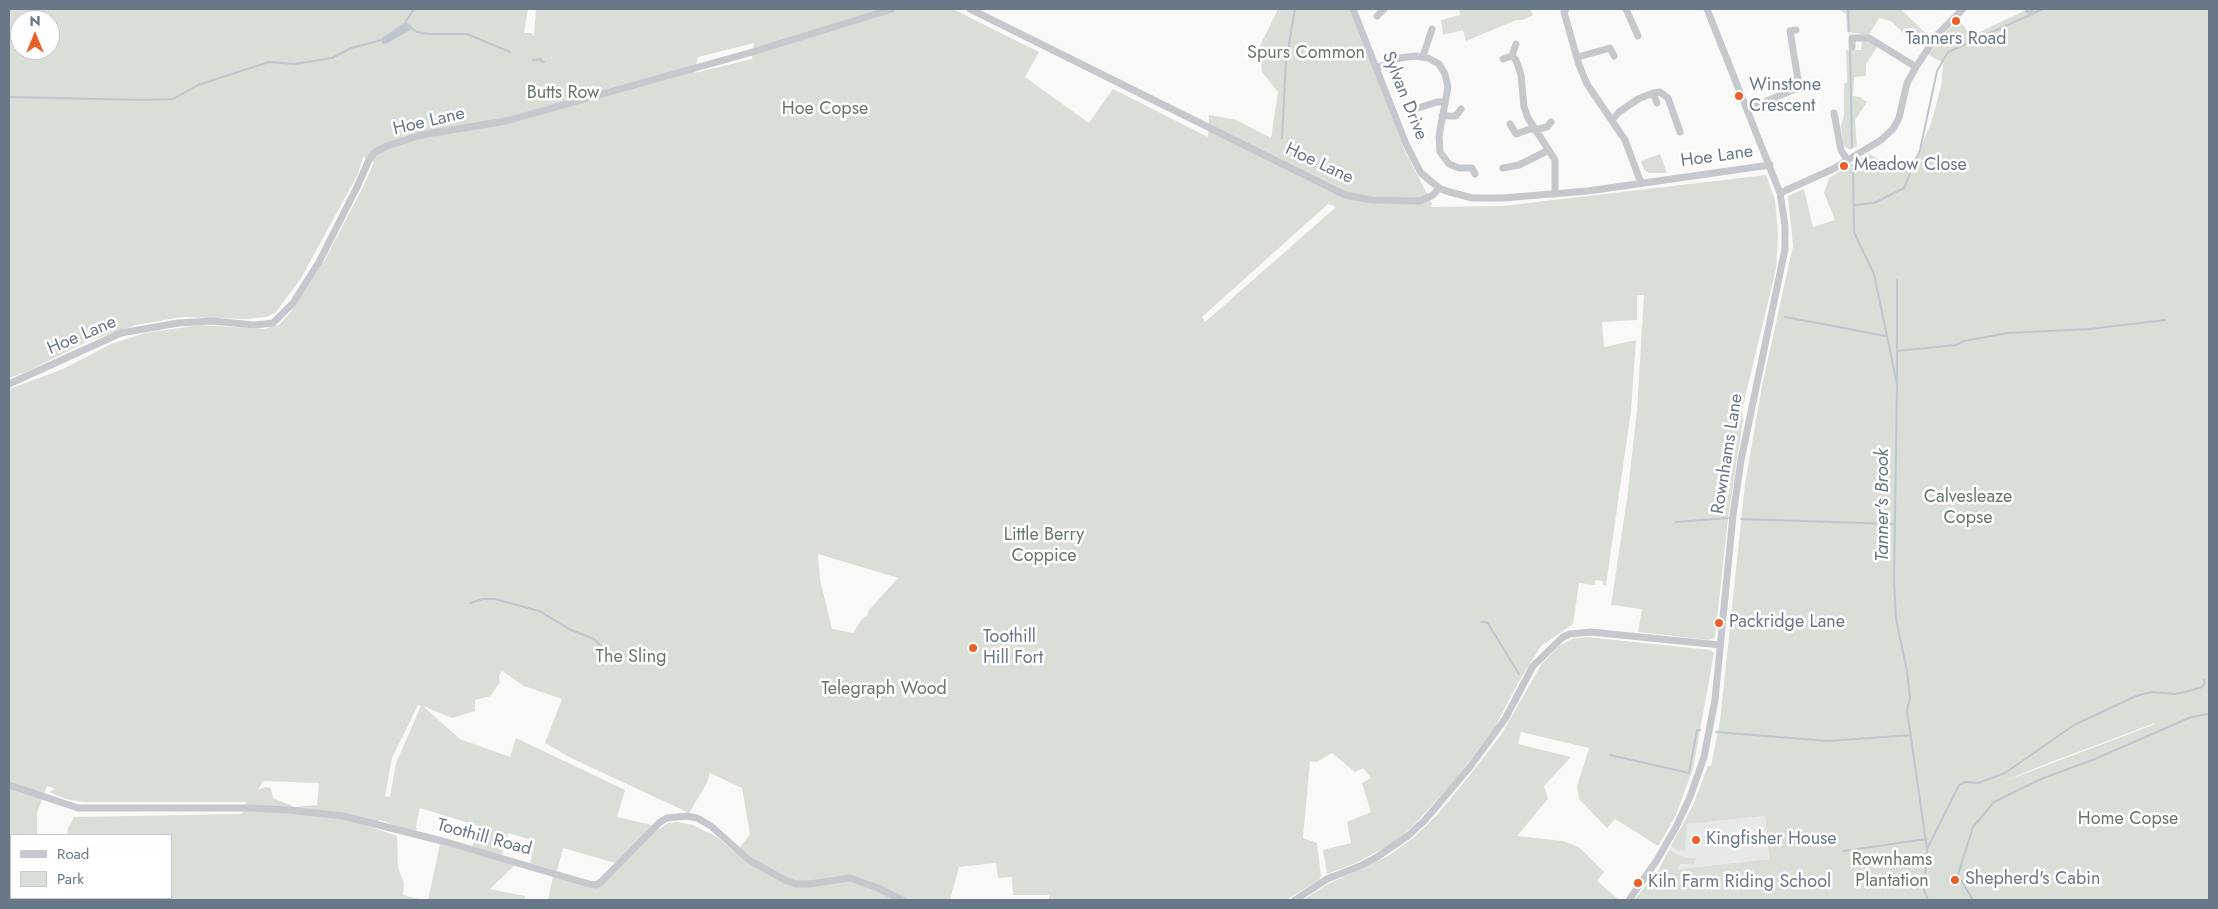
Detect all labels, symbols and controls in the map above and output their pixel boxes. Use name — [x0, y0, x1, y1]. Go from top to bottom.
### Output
north arrow — [10, 10, 60, 60]
text: N — [29, 11, 41, 31]
marker: Tanners Road — [1950, 15, 1962, 27]
place label: Tanners Road — [1905, 29, 2007, 51]
park label: Spurs Common — [1247, 43, 1365, 65]
street label: Sylvan Drive — [1376, 49, 1432, 143]
place label: Winstone Crescent — [1749, 75, 1821, 118]
park label: Butts Row — [527, 83, 599, 105]
marker: Winstone Crescent — [1733, 90, 1745, 102]
park label: Hoe Copse — [782, 99, 868, 121]
street label: Hoe Lane — [391, 103, 467, 141]
street label: Hoe Lane — [1281, 139, 1357, 189]
street label: Hoe Lane — [1679, 141, 1755, 173]
place label: Meadow Close — [1854, 155, 1967, 177]
marker: Meadow Close — [1838, 160, 1850, 172]
street label: Hoe Lane — [44, 312, 120, 360]
street label: Rownhams Lane — [1708, 392, 1748, 516]
water label: Tanner's Brook — [1872, 448, 1894, 562]
park label: Calvesleaze Copse — [1924, 487, 2012, 530]
park label: Little Berry Coppice — [1004, 525, 1084, 568]
place label: Packridge Lane — [1729, 612, 1845, 634]
marker: Packridge Lane — [1713, 617, 1725, 629]
place label: Toothill Hill Fort — [983, 627, 1043, 670]
marker: Toothill Hill Fort — [967, 642, 979, 654]
park label: The Sling — [596, 647, 666, 669]
park label: Telegraph Wood — [821, 679, 947, 701]
park label: Home Copse — [2078, 809, 2178, 831]
street label: Toothill Road — [434, 815, 534, 861]
place label: Kingfisher House — [1706, 829, 1837, 851]
legend — [10, 834, 172, 899]
marker: Kingfisher House — [1690, 834, 1702, 846]
text: Road — [57, 843, 89, 865]
park label: Rownhams Plantation — [1852, 850, 1932, 892]
text: Park — [57, 868, 84, 890]
place label: Shepherd's Cabin — [1965, 869, 2100, 891]
place label: Kiln Farm Riding School — [1648, 872, 1831, 894]
marker: Shepherd's Cabin — [1949, 874, 1961, 886]
marker: Kiln Farm Riding School — [1632, 877, 1644, 889]

